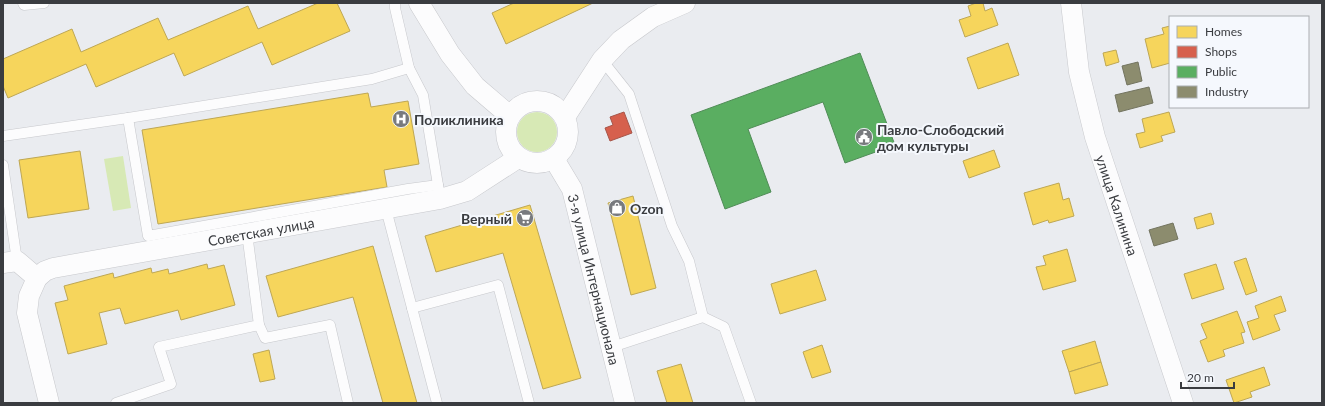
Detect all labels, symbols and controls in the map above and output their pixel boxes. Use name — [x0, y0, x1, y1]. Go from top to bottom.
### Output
legend — [1169, 16, 1309, 108]
text: Homes — [1205, 24, 1242, 39]
text: Shops — [1205, 44, 1237, 59]
text: Public — [1205, 64, 1237, 79]
text: Industry — [1205, 84, 1249, 99]
hospital icon: Поликлиника — [391, 109, 411, 129]
place label: Поликлиника — [414, 111, 504, 128]
place label: Павло-Слободский дом культуры — [877, 121, 1004, 154]
public building icon: Павло-Слободский дом культуры — [854, 127, 874, 147]
street label: улица Калинина — [1093, 152, 1142, 258]
street label: 3-я улица Интернационала — [565, 192, 624, 367]
shop icon: Ozon — [607, 198, 627, 218]
place label: Ozon — [630, 200, 664, 217]
supermarket icon: Верный — [515, 208, 535, 228]
place label: Верный — [461, 210, 512, 227]
street label: Советская улица — [206, 213, 316, 249]
scale bar — [1181, 364, 1234, 390]
text: 20 m — [1187, 370, 1214, 385]

